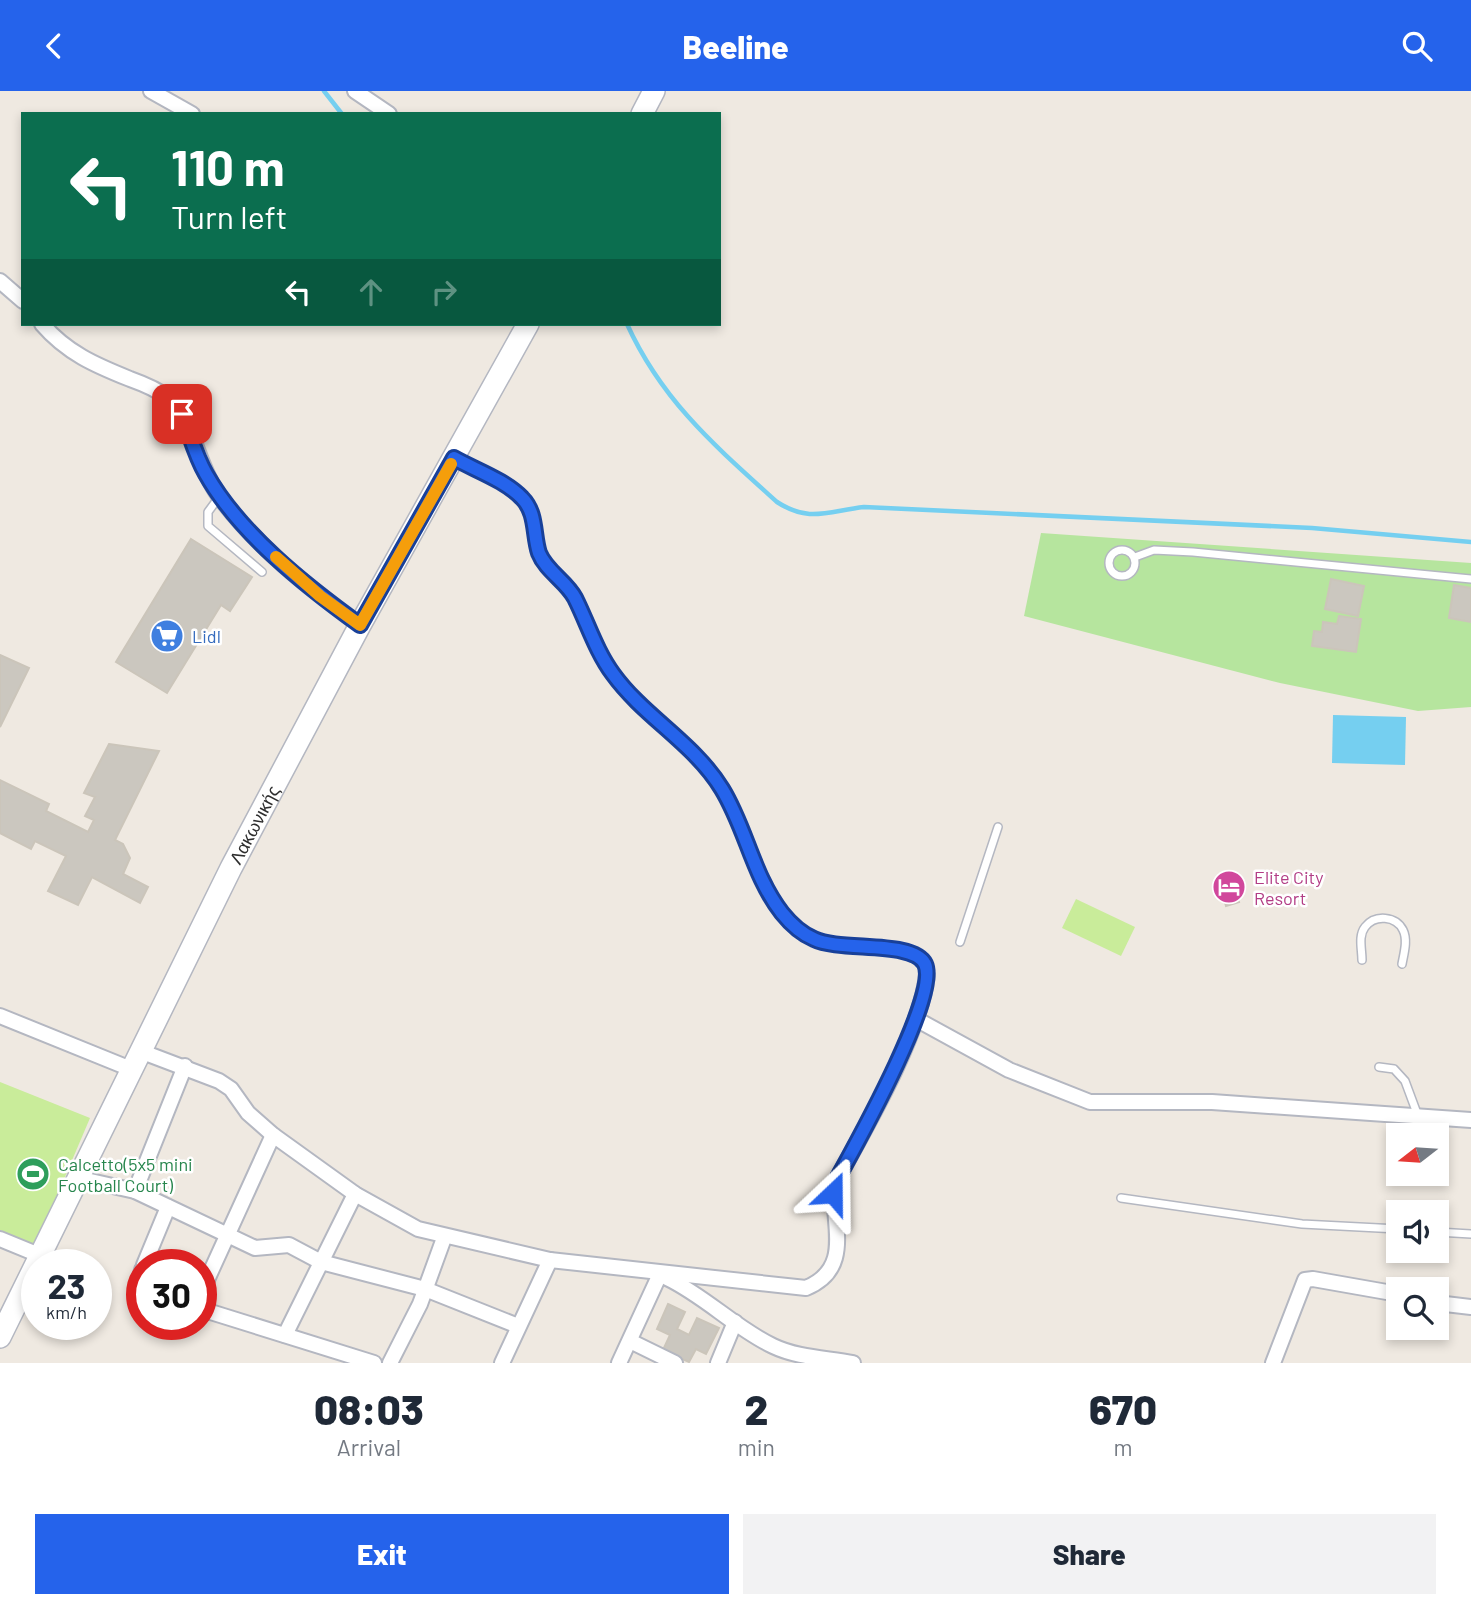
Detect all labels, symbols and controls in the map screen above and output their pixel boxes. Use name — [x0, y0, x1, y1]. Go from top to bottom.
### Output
icon: back — [35, 27, 73, 65]
text: Beeline — [682, 27, 789, 65]
icon: search — [1398, 27, 1436, 65]
text: 110 m — [171, 137, 285, 196]
icon: left — [56, 140, 147, 231]
text: Turn left — [171, 197, 288, 235]
icon: left — [279, 273, 317, 311]
icon: ahead — [352, 273, 390, 311]
icon: right — [425, 273, 463, 311]
pin — [152, 384, 212, 444]
icon: arrive — [163, 395, 201, 433]
supermarket icon: Lidl — [148, 617, 186, 655]
place label: Lidl — [192, 625, 221, 647]
street label: Λακωνικής — [224, 781, 284, 868]
place label: Elite City Resort — [1254, 866, 1323, 909]
hotel icon: Elite City Resort — [1210, 868, 1248, 906]
north arrow — [1386, 1123, 1449, 1187]
map controls — [1386, 1123, 1449, 1340]
place label: Calcetto(5x5 mini Football Court) — [58, 1153, 193, 1196]
sports icon: Calcetto(5x5 mini Football Court) — [14, 1155, 52, 1193]
position arrow — [796, 1156, 870, 1230]
button: sound — [1386, 1200, 1449, 1263]
speed limit sign: 30 — [126, 1249, 217, 1340]
text: 23 — [47, 1264, 86, 1306]
button: search — [1386, 1277, 1449, 1340]
text: km/h — [46, 1301, 87, 1323]
text: 08:03 — [314, 1383, 424, 1433]
text: 2 — [744, 1383, 768, 1433]
text: 670 — [1089, 1383, 1157, 1433]
text: Arrival — [337, 1433, 401, 1461]
text: min — [738, 1433, 775, 1461]
text: m — [1113, 1433, 1133, 1461]
button: Exit — [35, 1514, 729, 1594]
button: Share — [743, 1514, 1436, 1594]

